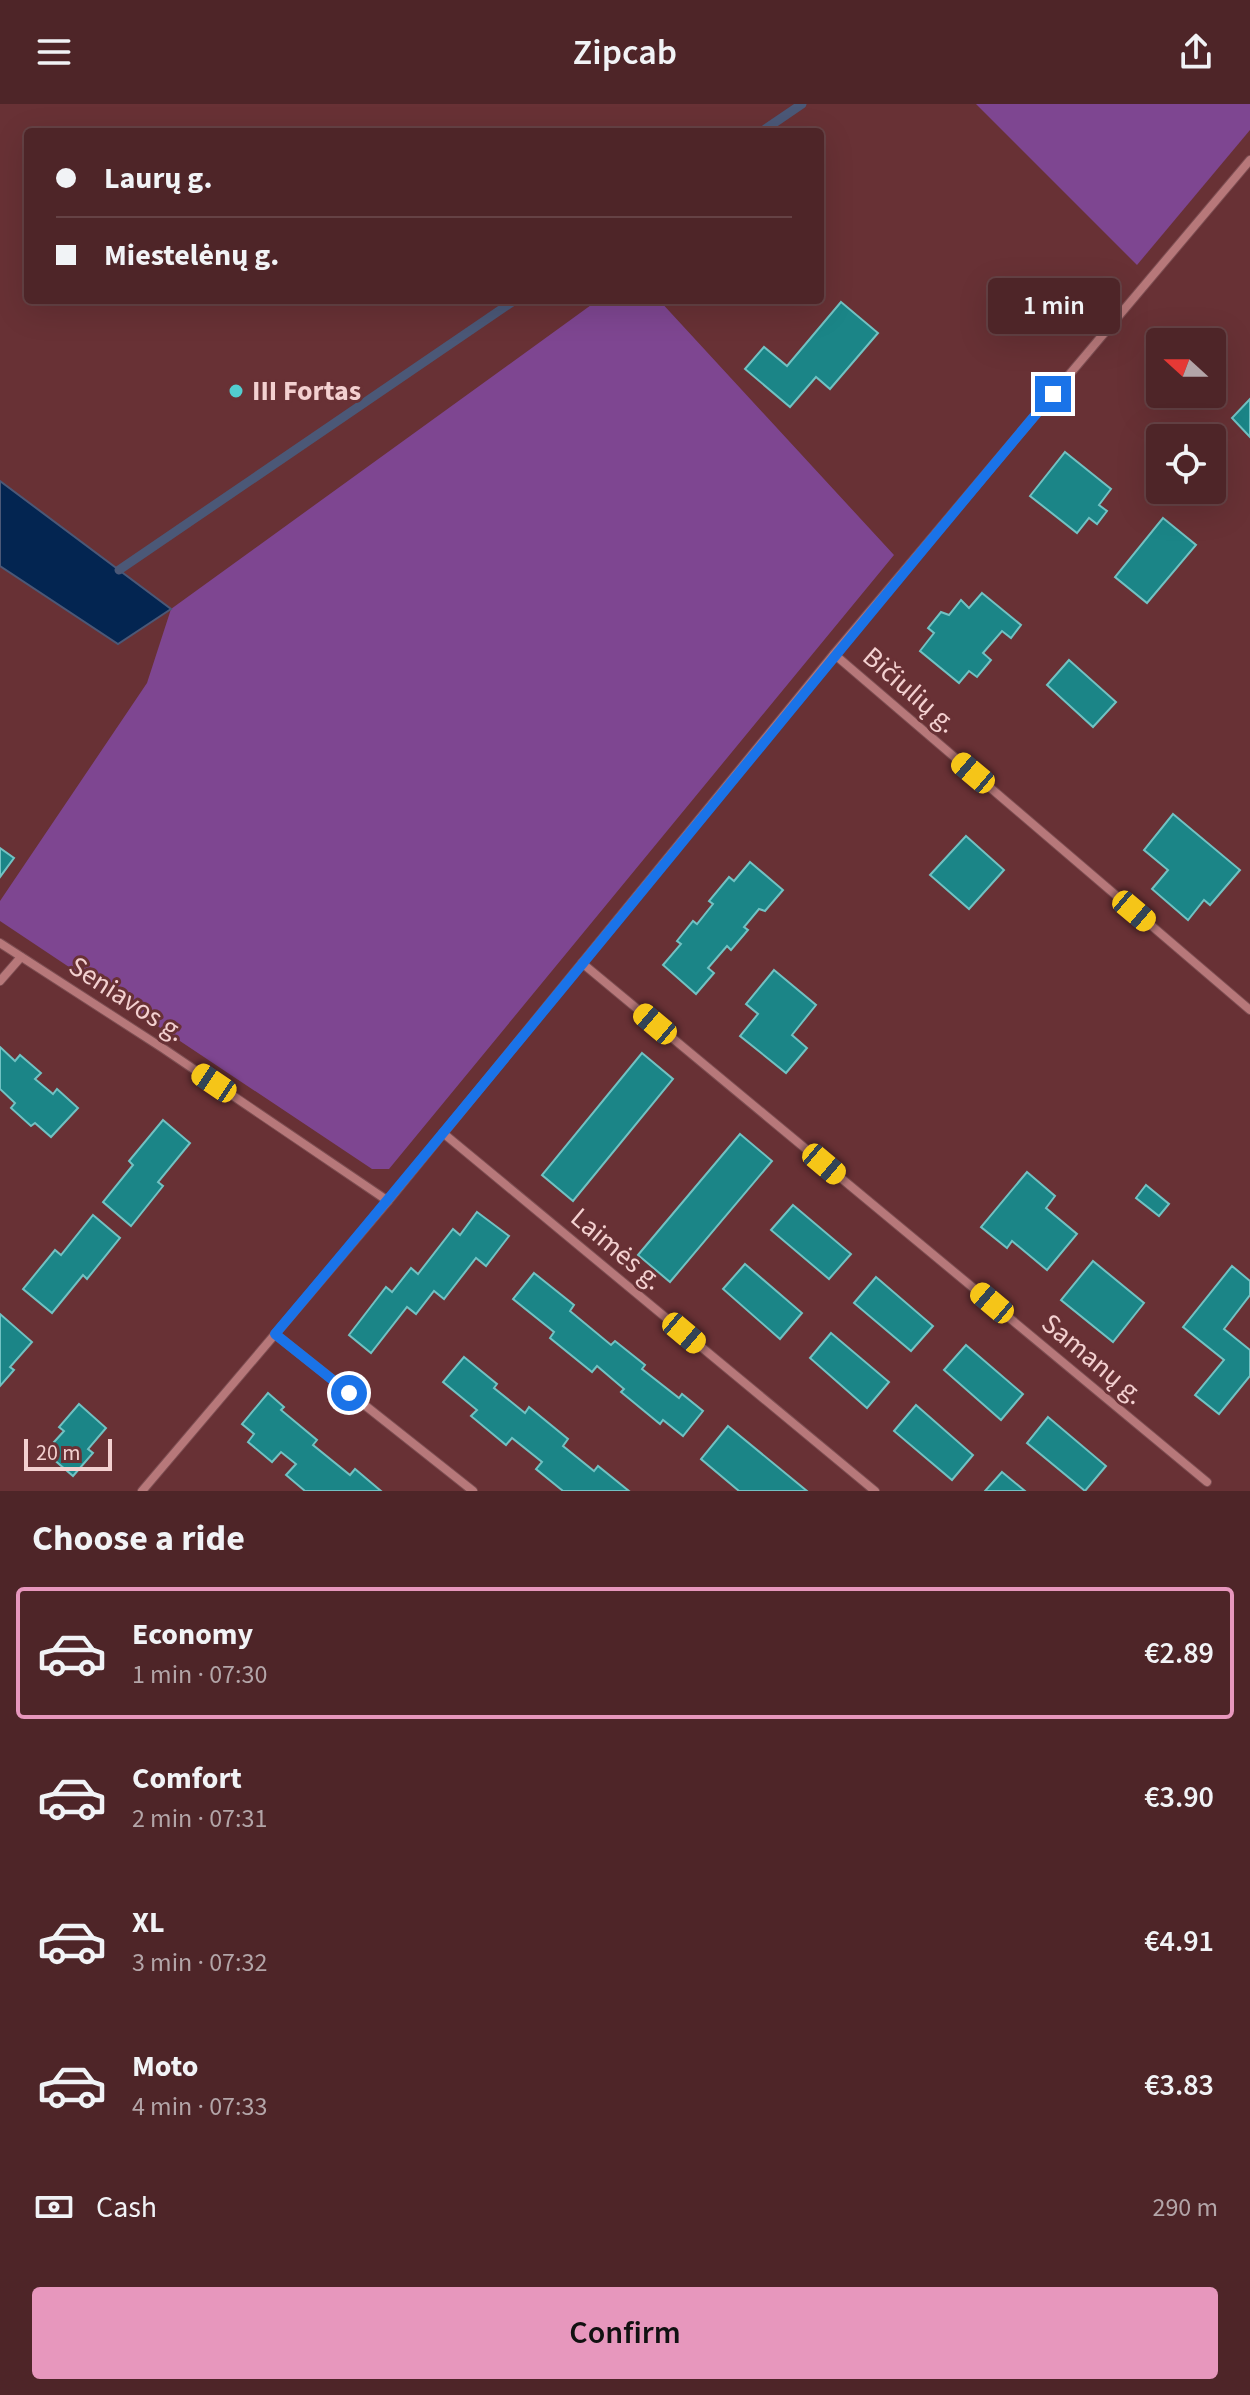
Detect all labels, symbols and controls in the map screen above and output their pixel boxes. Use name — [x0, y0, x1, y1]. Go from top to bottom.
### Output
text: Zipcab — [573, 27, 677, 78]
icon: menu — [32, 30, 76, 74]
icon: share — [1174, 30, 1218, 74]
text: Laurų g. — [104, 157, 212, 200]
text: Miestelėnų g. — [104, 234, 279, 277]
callout: 1 min — [987, 278, 1119, 334]
text: 1 min — [1023, 287, 1085, 324]
north arrow — [1146, 328, 1226, 408]
map controls — [1146, 328, 1226, 504]
place label: III Fortas — [252, 371, 361, 411]
route end — [1035, 376, 1071, 412]
marker: III Fortas — [227, 382, 245, 400]
button: locate — [1146, 424, 1226, 504]
street label: Bičiulių g. — [854, 637, 966, 743]
car — [947, 748, 999, 798]
car — [1108, 886, 1160, 936]
street label: Seniavos g. — [61, 946, 193, 1052]
car — [629, 999, 681, 1049]
car — [187, 1060, 241, 1106]
car — [798, 1139, 850, 1189]
street label: Laimės g. — [562, 1198, 672, 1300]
car — [966, 1278, 1018, 1328]
street label: Samanų g. — [1033, 1304, 1153, 1414]
car — [658, 1308, 710, 1358]
route start — [331, 1375, 367, 1411]
scale bar — [24, 1435, 112, 1471]
text: 20 m — [36, 1437, 81, 1469]
text: Choose a ride — [32, 1513, 245, 1564]
text: Economy — [132, 1613, 253, 1656]
icon: car — [36, 1617, 108, 1689]
text: €2.89 — [1144, 1632, 1214, 1675]
text: 1 min · 07:30 — [132, 1656, 267, 1693]
text: Comfort — [132, 1757, 242, 1800]
icon: car — [36, 1761, 108, 1833]
text: €3.90 — [1144, 1776, 1214, 1819]
text: 2 min · 07:31 — [132, 1800, 267, 1837]
text: XL — [132, 1901, 165, 1944]
icon: car — [36, 1905, 108, 1977]
text: €4.91 — [1144, 1920, 1214, 1963]
text: 3 min · 07:32 — [132, 1944, 267, 1981]
text: Moto — [132, 2045, 198, 2088]
icon: car — [36, 2049, 108, 2121]
text: €3.83 — [1144, 2064, 1214, 2107]
text: 4 min · 07:33 — [132, 2088, 267, 2125]
icon: cash — [32, 2185, 76, 2229]
text: Cash — [96, 2186, 157, 2229]
text: 290 m — [1152, 2189, 1218, 2226]
button: Confirm — [32, 2287, 1218, 2379]

